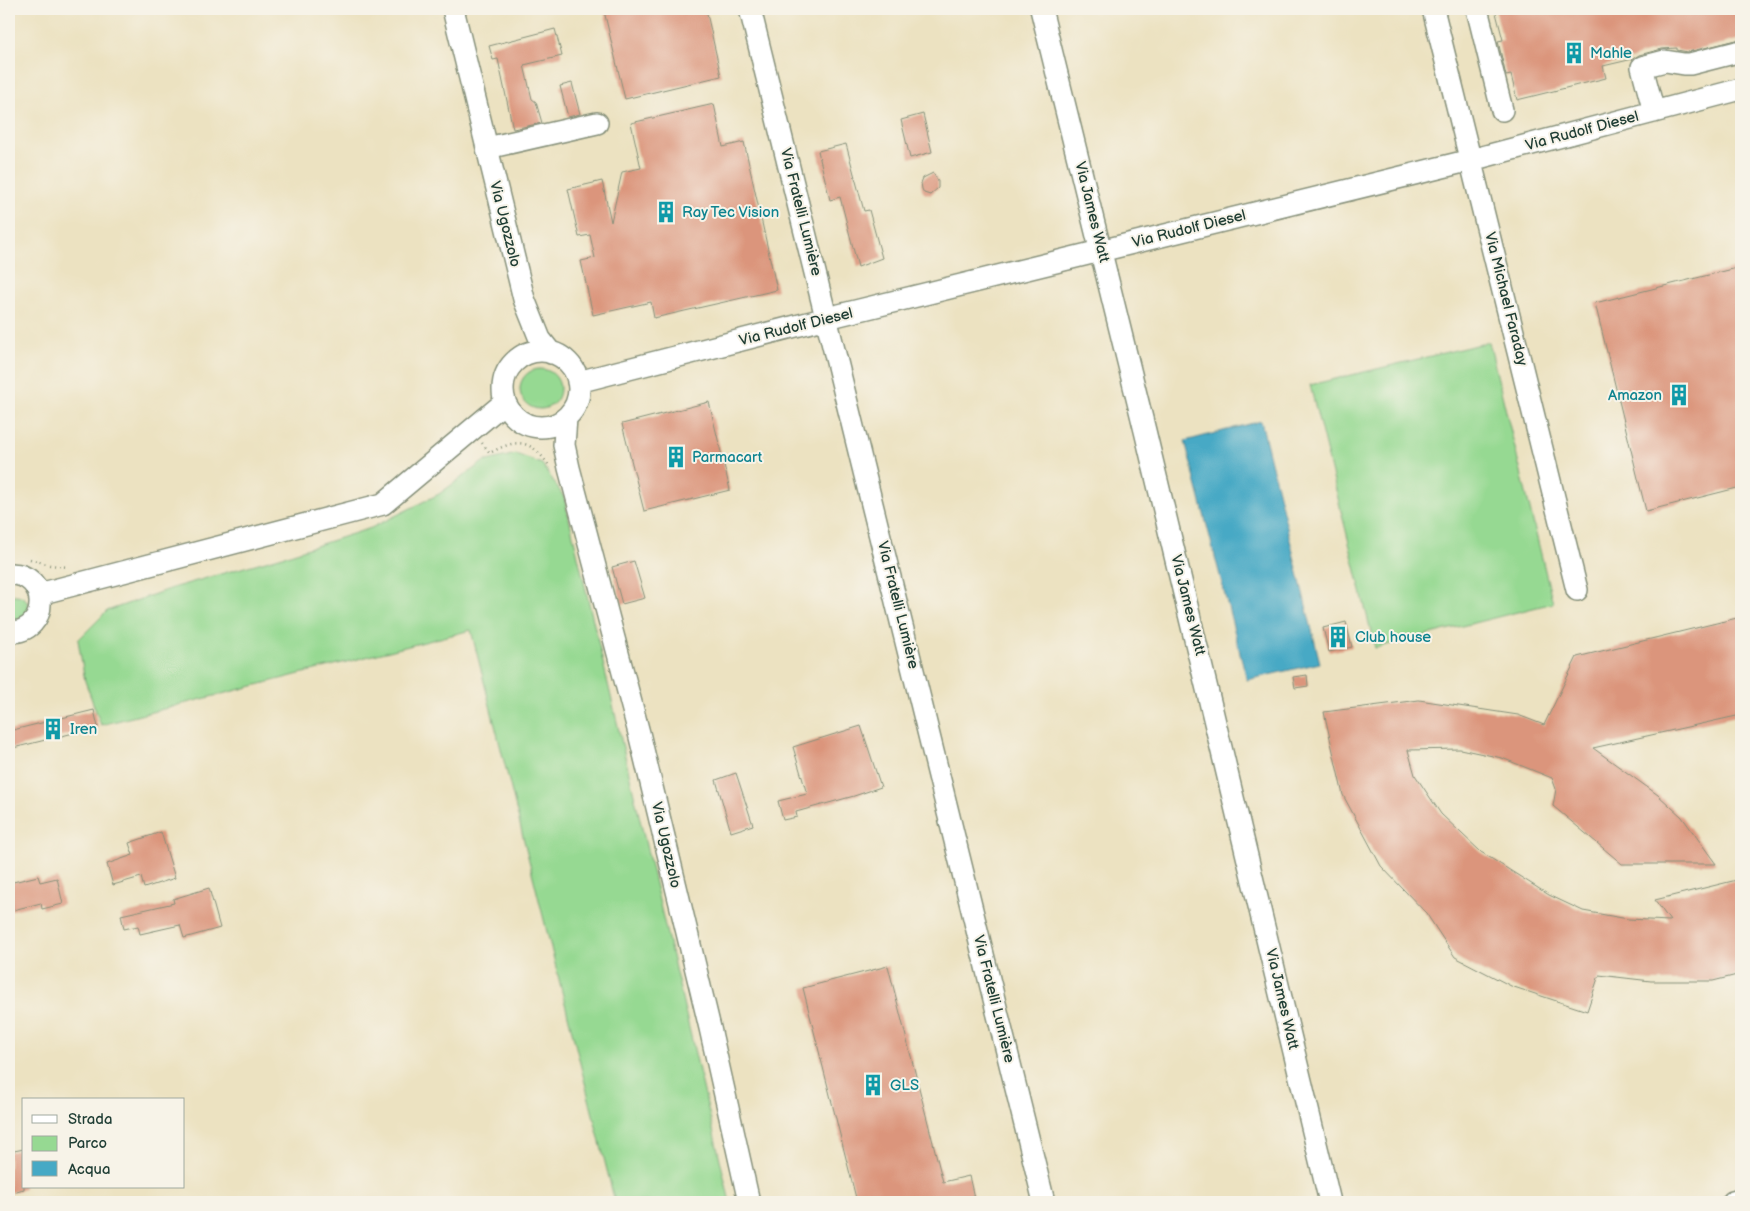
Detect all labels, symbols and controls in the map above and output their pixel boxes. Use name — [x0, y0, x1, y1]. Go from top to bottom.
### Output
building icon: Mahle — [1561, 40, 1587, 66]
place label: Mahle — [1590, 44, 1632, 63]
street label: Via Rudolf Diesel — [1523, 107, 1641, 155]
street label: Via Fratelli Lumière — [776, 146, 826, 278]
street label: Via James Watt — [1070, 160, 1114, 265]
street label: Via Ugozzolo — [485, 179, 525, 269]
building icon: Ray Tec Vision — [653, 199, 679, 225]
place label: Ray Tec Vision — [682, 203, 779, 222]
street label: Via Rudolf Diesel — [1130, 206, 1248, 252]
street label: Via Michael Faraday — [1480, 230, 1532, 368]
street label: Via Rudolf Diesel — [737, 304, 855, 350]
building icon: Amazon — [1666, 382, 1692, 408]
place label: Amazon — [1608, 386, 1662, 405]
building icon: Parmacart — [663, 444, 689, 470]
place label: Parmacart — [692, 448, 763, 467]
street label: Via Fratelli Lumière — [873, 539, 923, 671]
street label: Via James Watt — [1166, 553, 1210, 658]
building icon: Club house — [1325, 624, 1351, 650]
place label: Club house — [1355, 628, 1431, 647]
building icon: Iren — [40, 716, 66, 742]
place label: Iren — [70, 720, 97, 739]
street label: Via Ugozzolo — [647, 800, 685, 890]
street label: Via Fratelli Lumière — [969, 933, 1019, 1065]
street label: Via James Watt — [1261, 947, 1303, 1052]
building icon: GLS — [860, 1072, 886, 1098]
place label: GLS — [890, 1076, 919, 1095]
legend — [22, 1098, 185, 1188]
text: Strada — [68, 1110, 112, 1129]
text: Parco — [68, 1134, 107, 1153]
text: Acqua — [68, 1160, 110, 1179]

